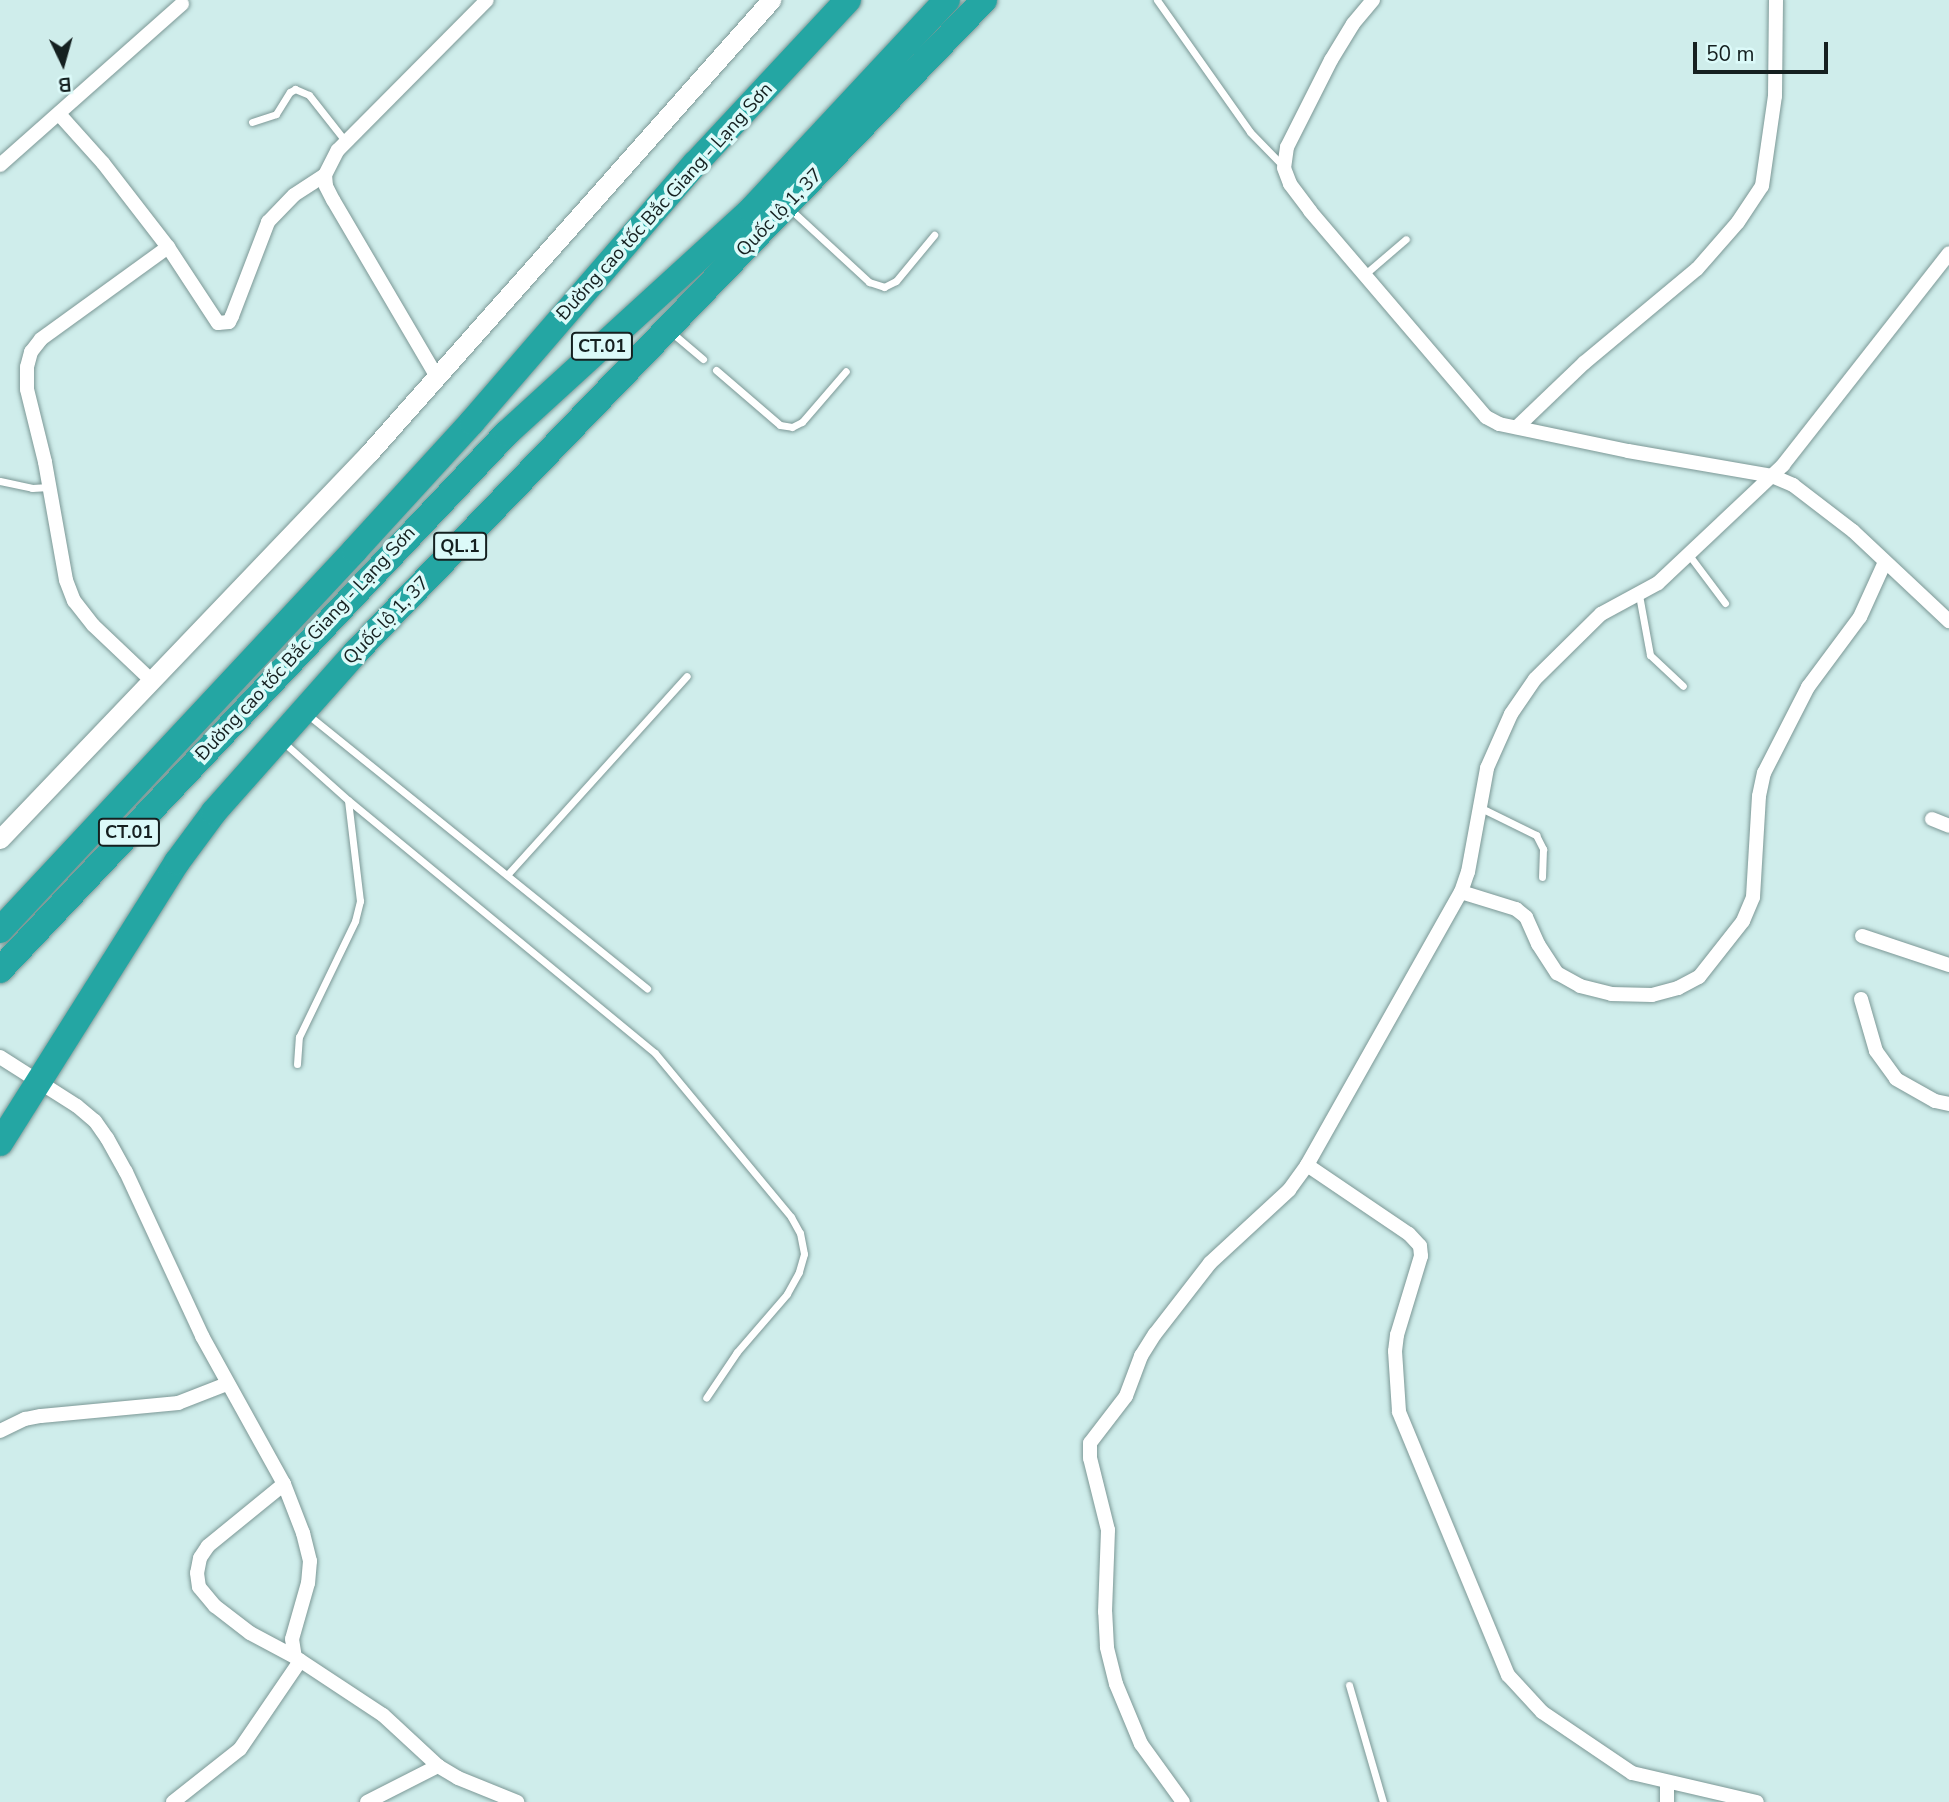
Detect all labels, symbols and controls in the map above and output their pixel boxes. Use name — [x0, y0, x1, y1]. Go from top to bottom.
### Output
north arrow — [28, 28, 98, 98]
scale bar — [1697, 28, 1832, 72]
text: 50 m — [1706, 40, 1755, 68]
text: B — [57, 70, 72, 97]
street label: Đường cao tốc Bắc Giang - Lạng Sơn — [552, 78, 778, 326]
street label: Quốc lộ 1, 37 — [732, 164, 828, 262]
road number: CT.01 — [570, 332, 634, 360]
street label: Đường cao tốc Bắc Giang - Lạng Sơn — [191, 522, 421, 766]
road number: QL.1 — [432, 532, 488, 560]
street label: Quốc lộ 1, 37 — [339, 572, 435, 670]
road number: CT.01 — [97, 818, 160, 846]

